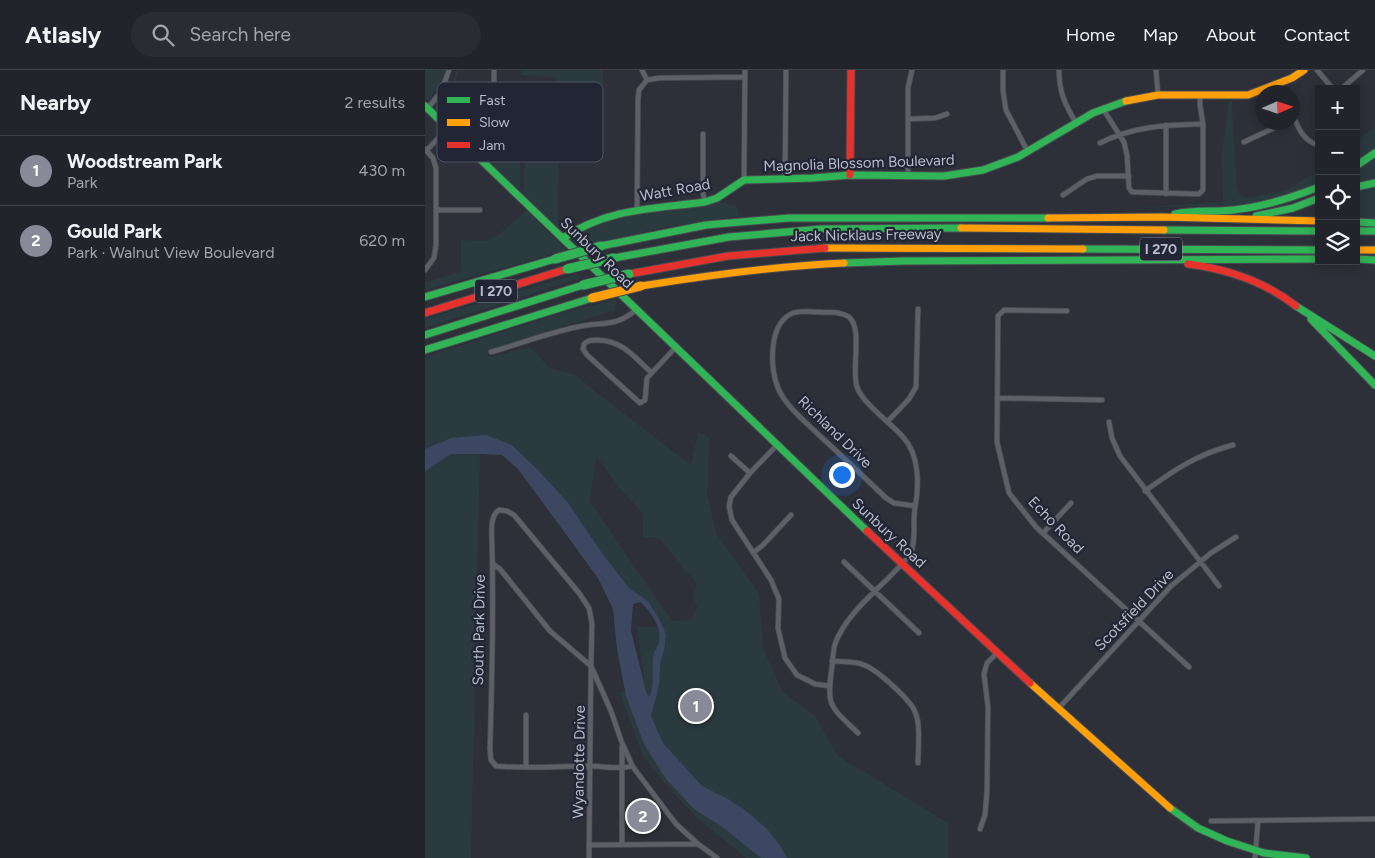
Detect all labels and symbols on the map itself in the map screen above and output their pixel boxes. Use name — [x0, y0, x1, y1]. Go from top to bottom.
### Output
legend — [437, 82, 603, 162]
north arrow — [1255, 85, 1300, 130]
text: Fast — [479, 92, 505, 109]
text: Slow — [479, 114, 510, 131]
text: Jam — [479, 137, 505, 154]
street label: Magnolia Blossom Boulevard — [763, 151, 955, 175]
street label: Watt Road — [638, 175, 712, 205]
street label: Sunbury Road — [557, 214, 637, 292]
street label: Jack Nicklaus Freeway — [790, 225, 942, 245]
road number: I 270 — [1140, 238, 1182, 260]
road number: I 270 — [475, 280, 517, 302]
street label: Richland Drive — [794, 392, 876, 472]
your location — [829, 462, 855, 488]
street label: Echo Road — [1024, 493, 1088, 557]
street label: Sunbury Road — [848, 494, 930, 572]
street label: Scotsfield Drive — [1091, 565, 1177, 655]
street label: South Park Drive — [469, 574, 489, 686]
pin: 1 — [680, 687, 712, 725]
street label: Wyandotte Drive — [569, 705, 589, 819]
pin: 2 — [627, 797, 659, 835]

